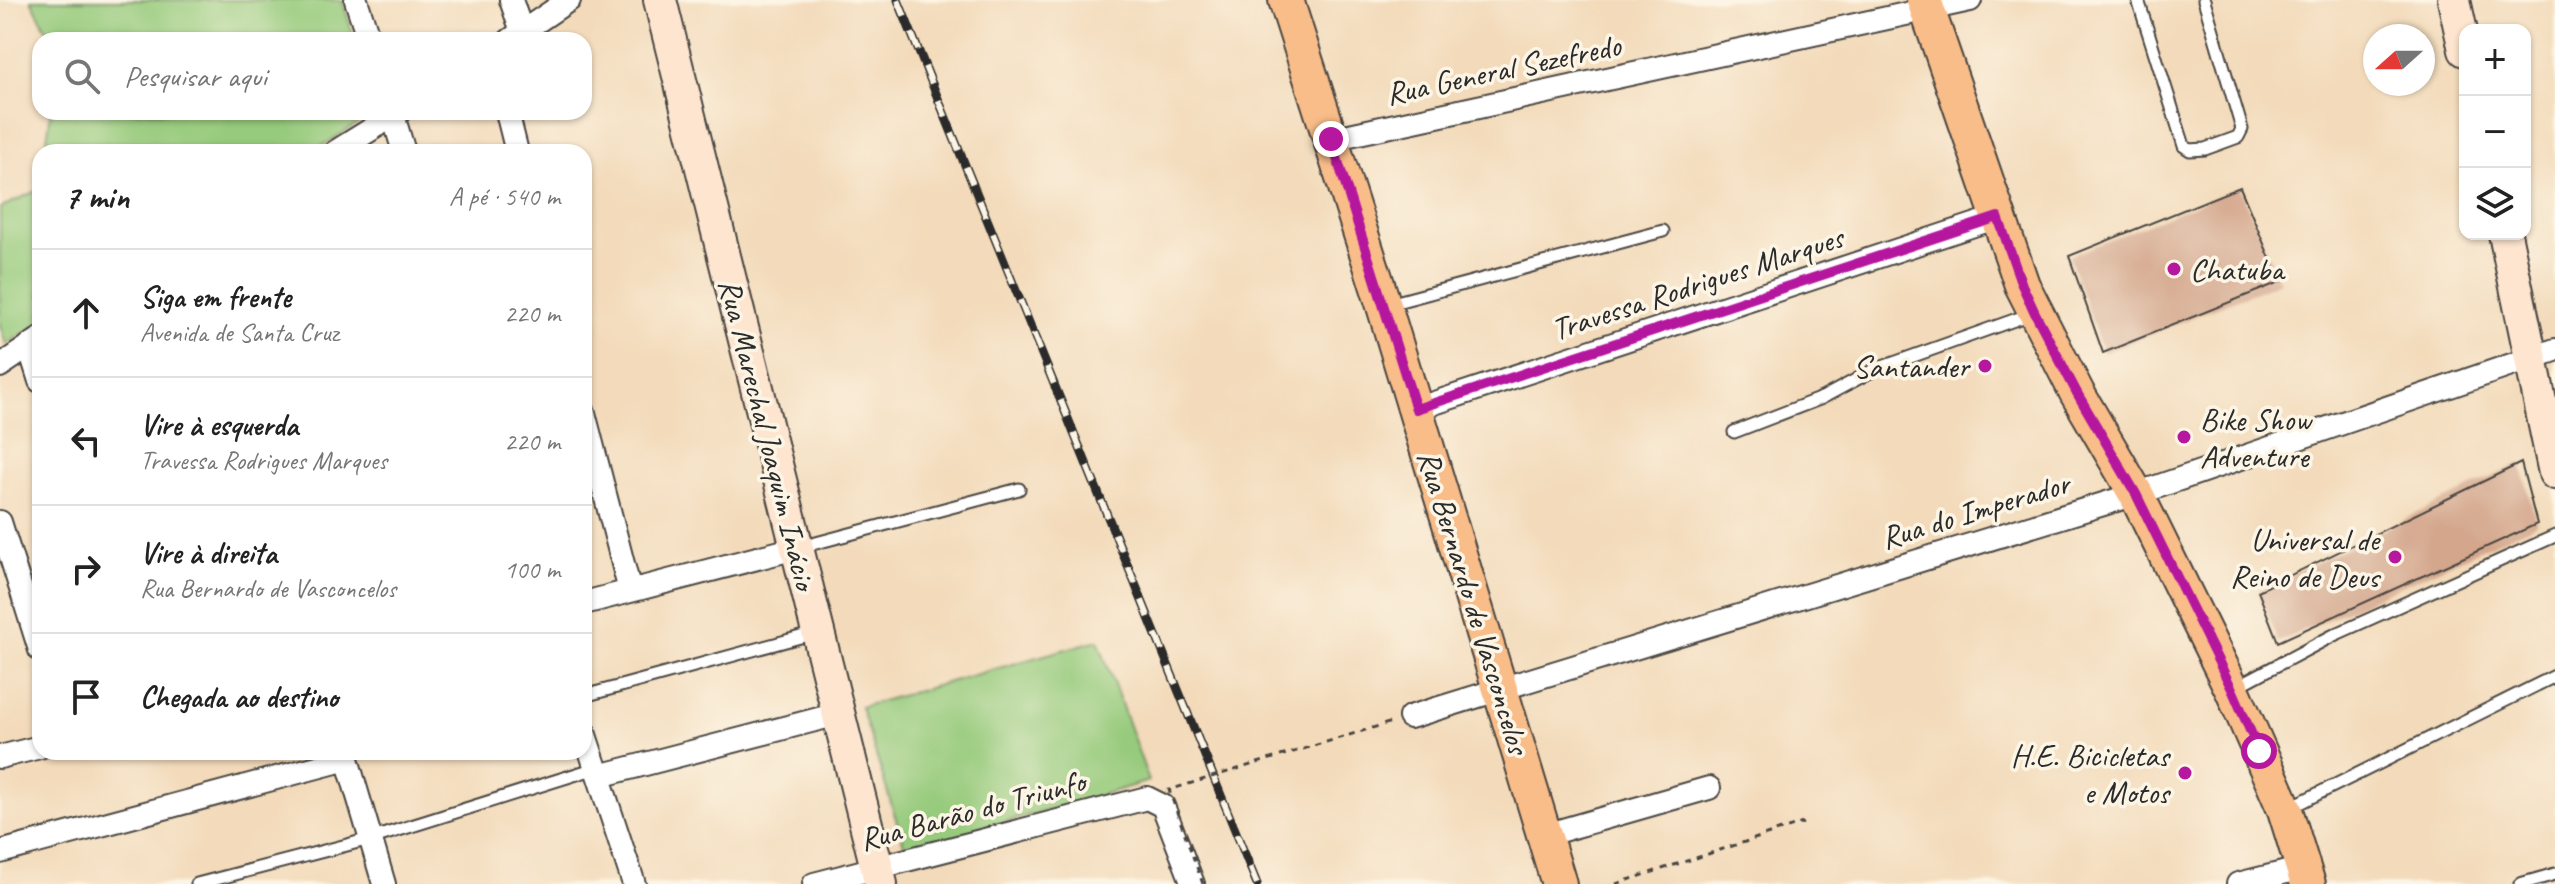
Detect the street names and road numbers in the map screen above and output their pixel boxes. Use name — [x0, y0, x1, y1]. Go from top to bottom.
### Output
street label: Rua General Sezefredo — [1382, 24, 1626, 114]
street label: Travessa Rodrigues Marques — [1546, 216, 1850, 350]
street label: Rua Marechal Joaquim Inácio — [709, 275, 827, 597]
street label: Rua Bernardo de Vasconcelos — [1408, 445, 1540, 761]
street label: Rua do Imperador — [1876, 462, 2077, 559]
street label: Rua Barão do Triunfo — [855, 760, 1093, 860]

